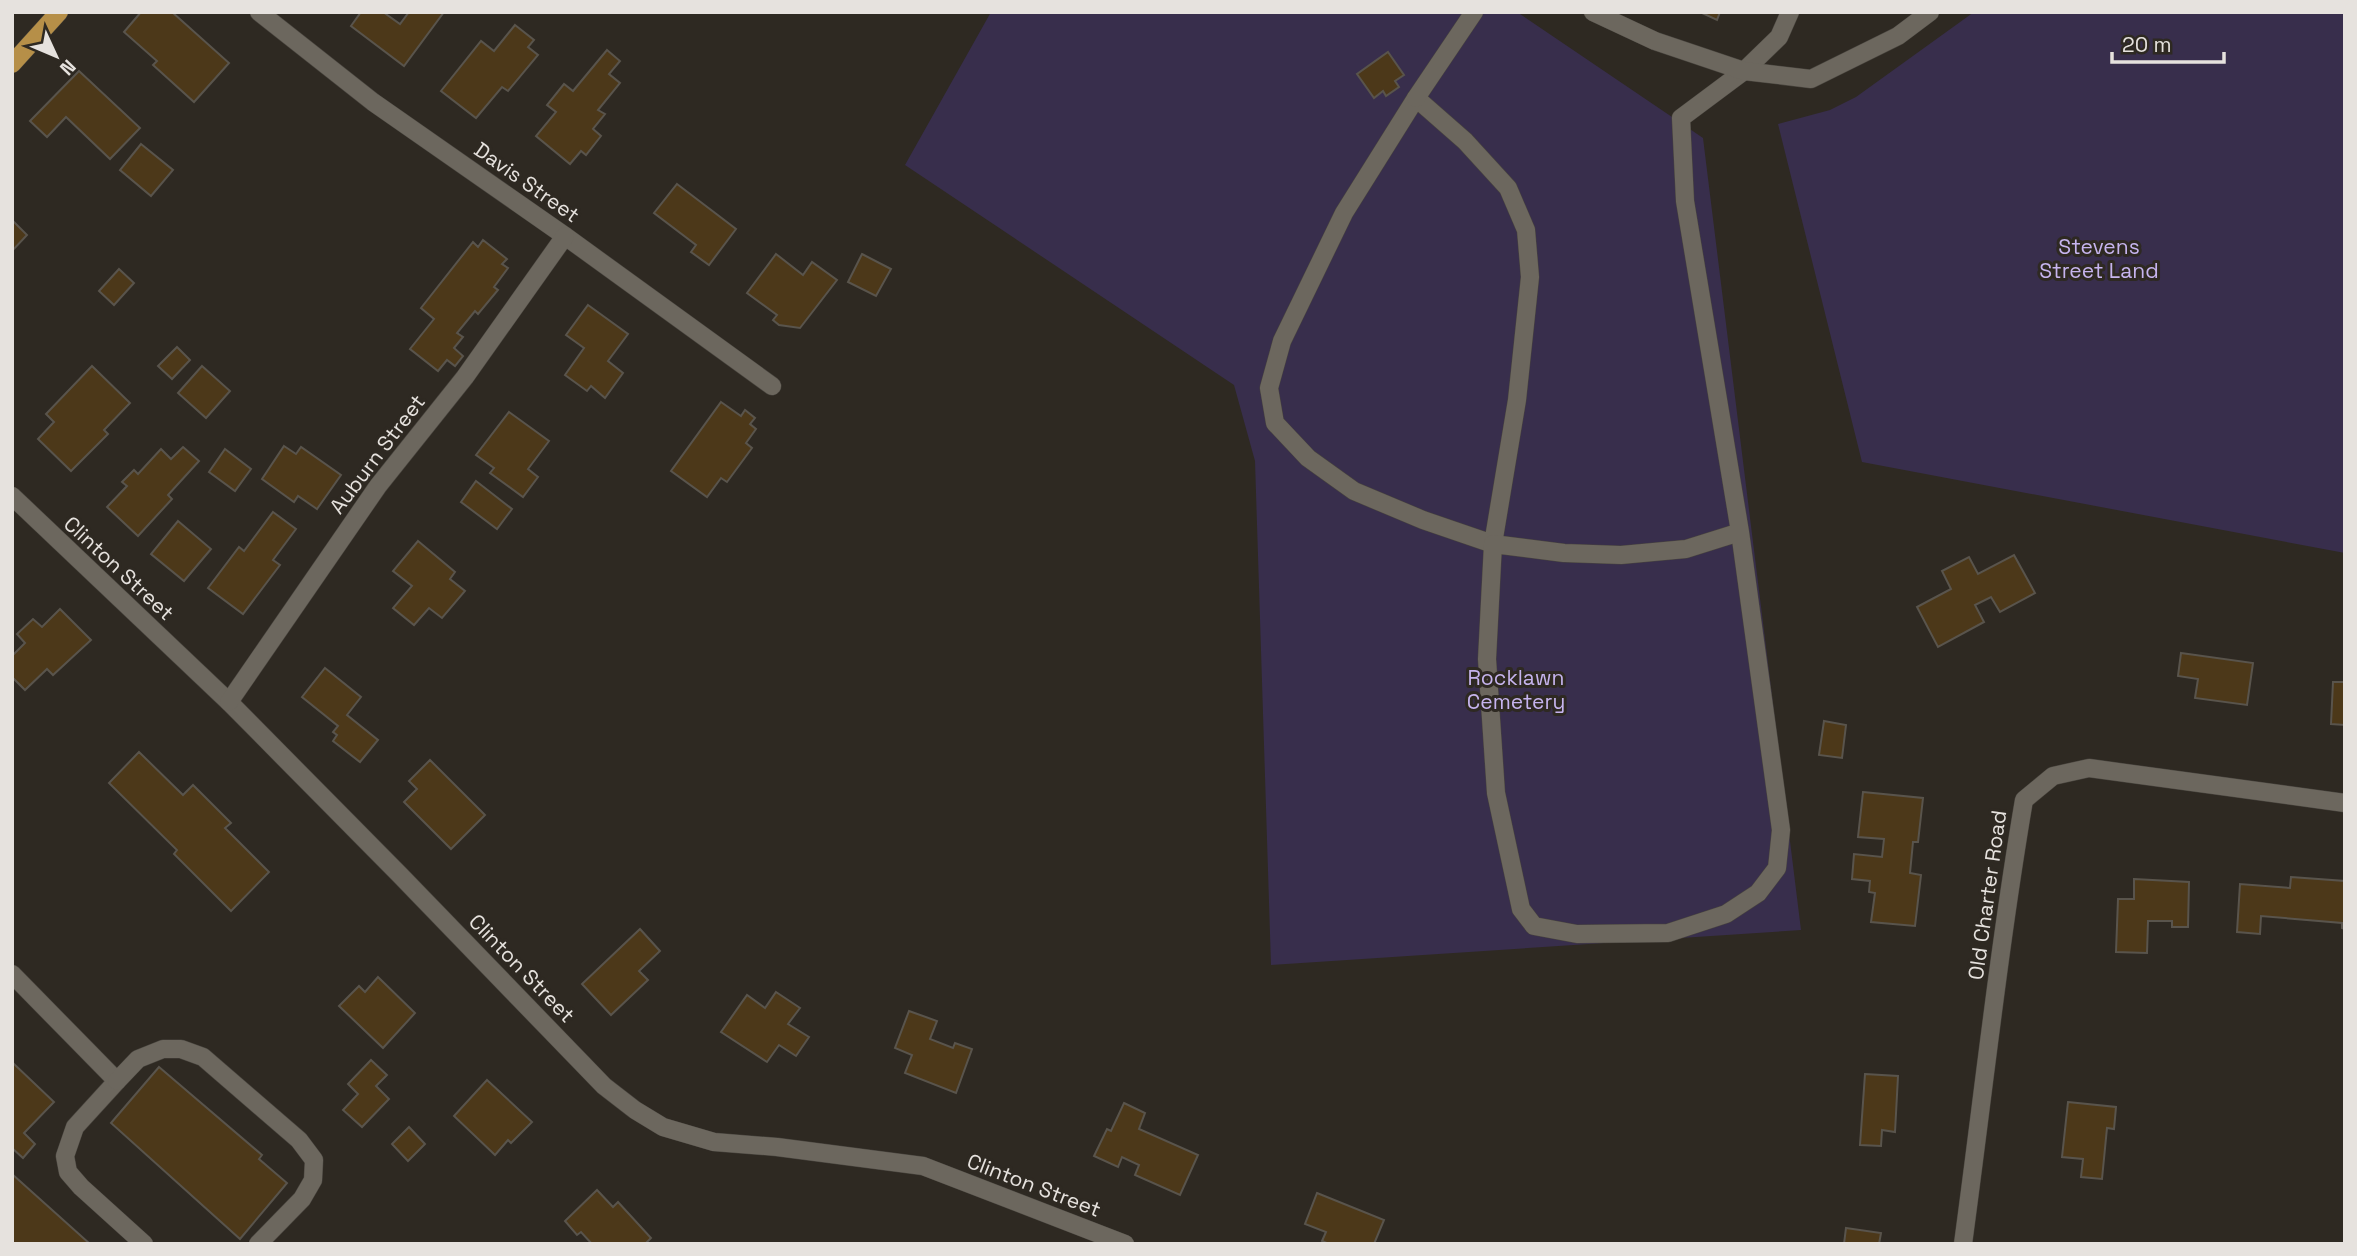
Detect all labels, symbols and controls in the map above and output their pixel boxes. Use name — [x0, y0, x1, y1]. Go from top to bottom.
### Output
north arrow — [21, 21, 91, 91]
scale bar — [2112, 21, 2224, 65]
text: 20 m — [2122, 31, 2172, 58]
text: N — [54, 54, 81, 81]
street label: Davis Street — [469, 136, 585, 228]
park label: Stevens Street Land — [2039, 233, 2159, 284]
street label: Auburn Street — [323, 389, 431, 519]
street label: Clinton Street — [58, 510, 180, 626]
park label: Rocklawn Cemetery — [1467, 664, 1565, 715]
street label: Old Charter Road — [1962, 808, 2012, 982]
street label: Clinton Street — [463, 908, 581, 1028]
street label: Clinton Street — [963, 1147, 1105, 1223]

